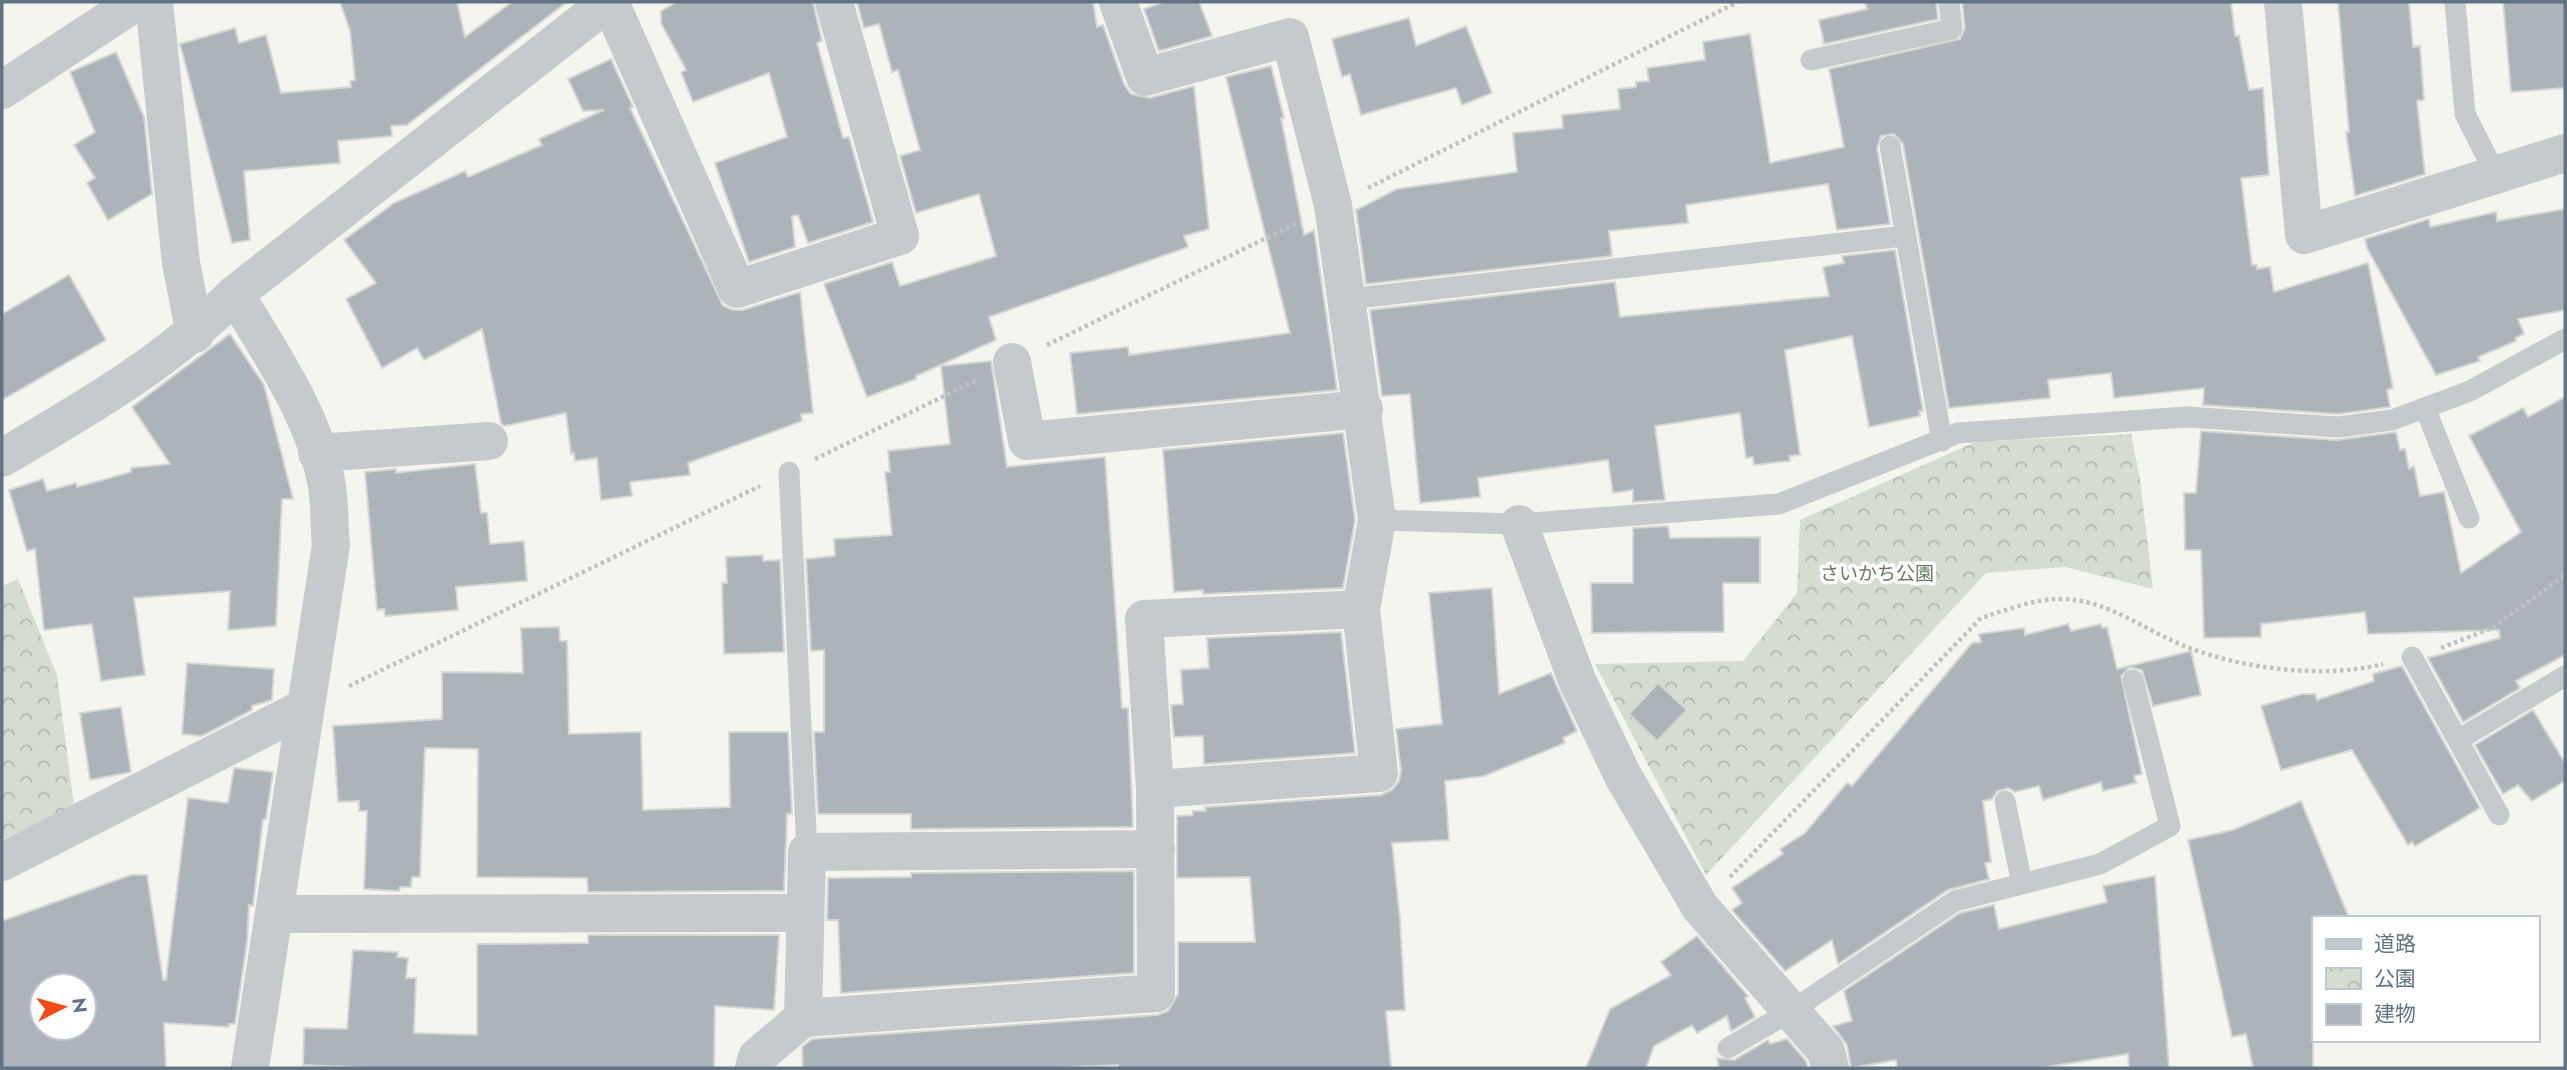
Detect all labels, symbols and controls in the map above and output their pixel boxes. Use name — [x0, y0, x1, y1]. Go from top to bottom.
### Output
park label: さいかち公園 — [1820, 560, 1934, 587]
legend — [2312, 916, 2539, 1042]
text: 道路 — [2374, 929, 2416, 959]
text: 公園 — [2374, 964, 2416, 994]
north arrow — [28, 972, 98, 1042]
text: N — [65, 996, 94, 1014]
text: 建物 — [2374, 999, 2416, 1029]

